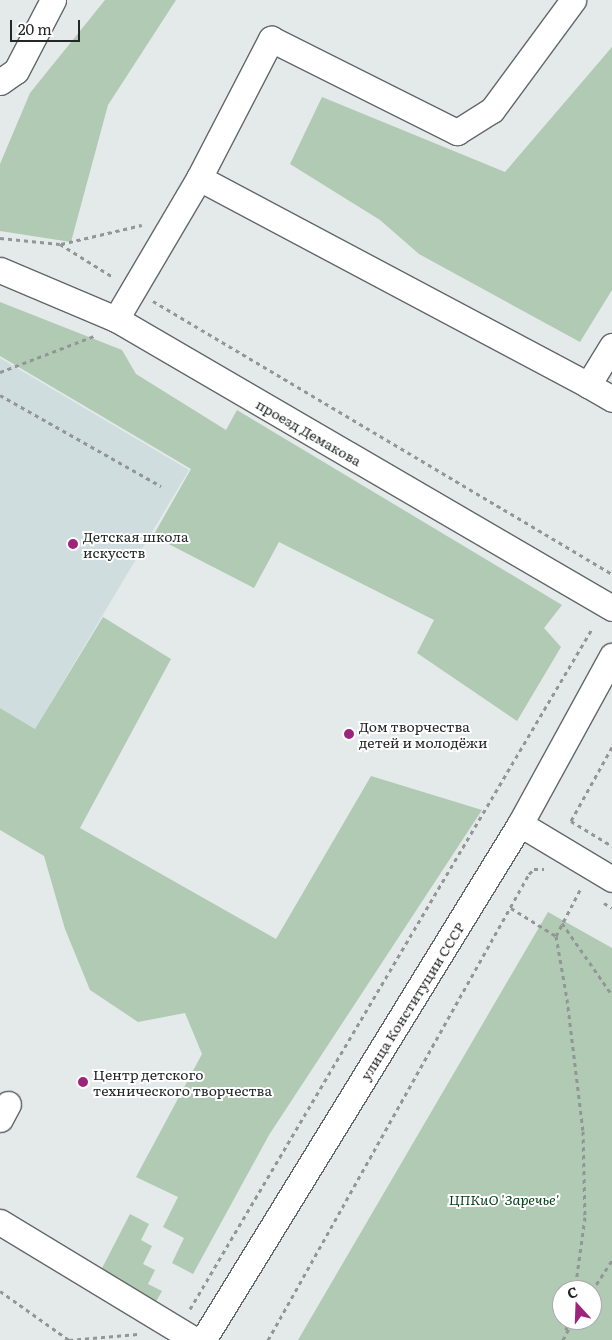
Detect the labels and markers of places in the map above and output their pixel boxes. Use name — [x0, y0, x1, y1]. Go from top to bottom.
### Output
place label: Детская школа искусств — [83, 528, 189, 560]
marker: Детская школа искусств — [67, 538, 79, 550]
place label: Дом творчества детей и молодёжи — [359, 718, 488, 750]
marker: Дом творчества детей и молодёжи — [343, 728, 355, 740]
place label: Центр детского технического творчества — [93, 1066, 272, 1098]
marker: Центр детского технического творчества — [77, 1076, 89, 1088]

